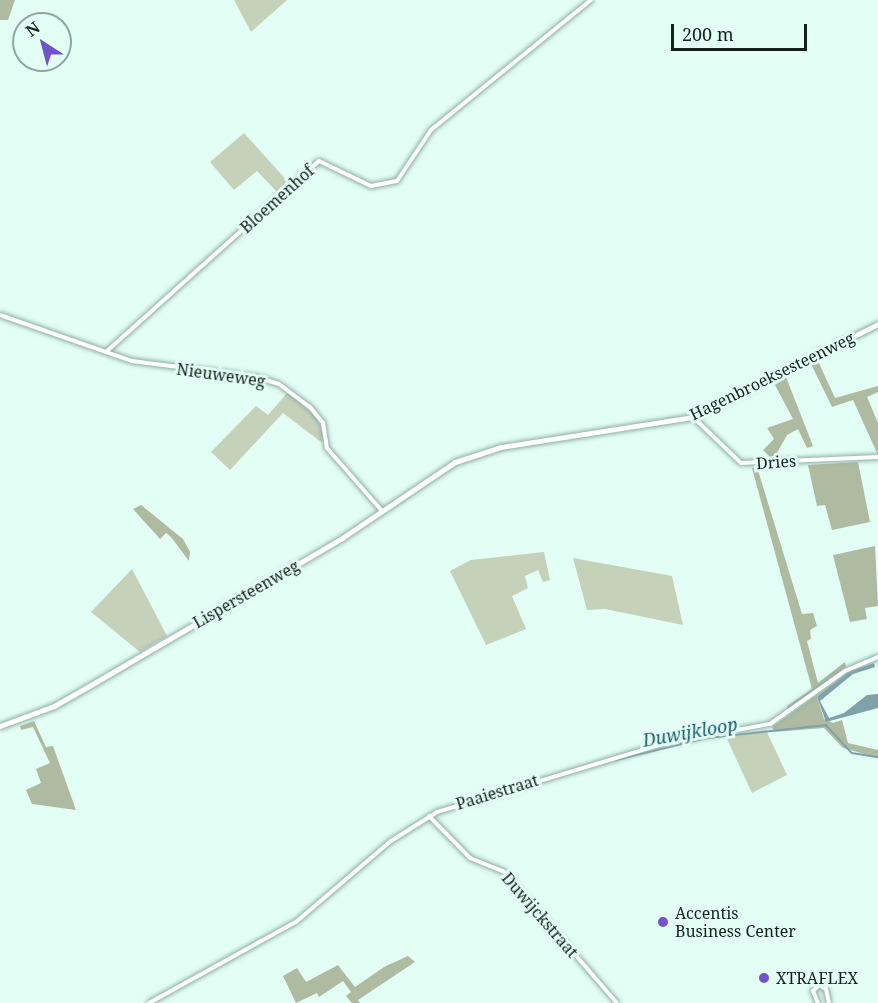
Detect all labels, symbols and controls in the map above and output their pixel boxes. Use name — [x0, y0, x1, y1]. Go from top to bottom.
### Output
north arrow — [12, 12, 72, 72]
scale bar — [674, 12, 810, 50]
text: N — [21, 16, 44, 42]
text: 200 m — [682, 22, 734, 46]
street label: Bloemenhof — [236, 161, 318, 237]
street label: Hagenbroeksesteenweg — [687, 328, 857, 424]
street label: Nieuweweg — [175, 359, 267, 391]
street label: Dries — [755, 451, 797, 473]
street label: Lispersteenweg — [189, 556, 303, 632]
water label: Duwijkloop — [641, 713, 739, 751]
street label: Paaiestraat — [454, 770, 540, 814]
street label: Duwijckstraat — [498, 869, 582, 961]
place label: Accentis Business Center — [675, 903, 796, 941]
marker: Accentis Business Center — [656, 915, 670, 929]
place label: XTRAFLEX — [776, 968, 858, 988]
marker: XTRAFLEX — [757, 971, 771, 985]

